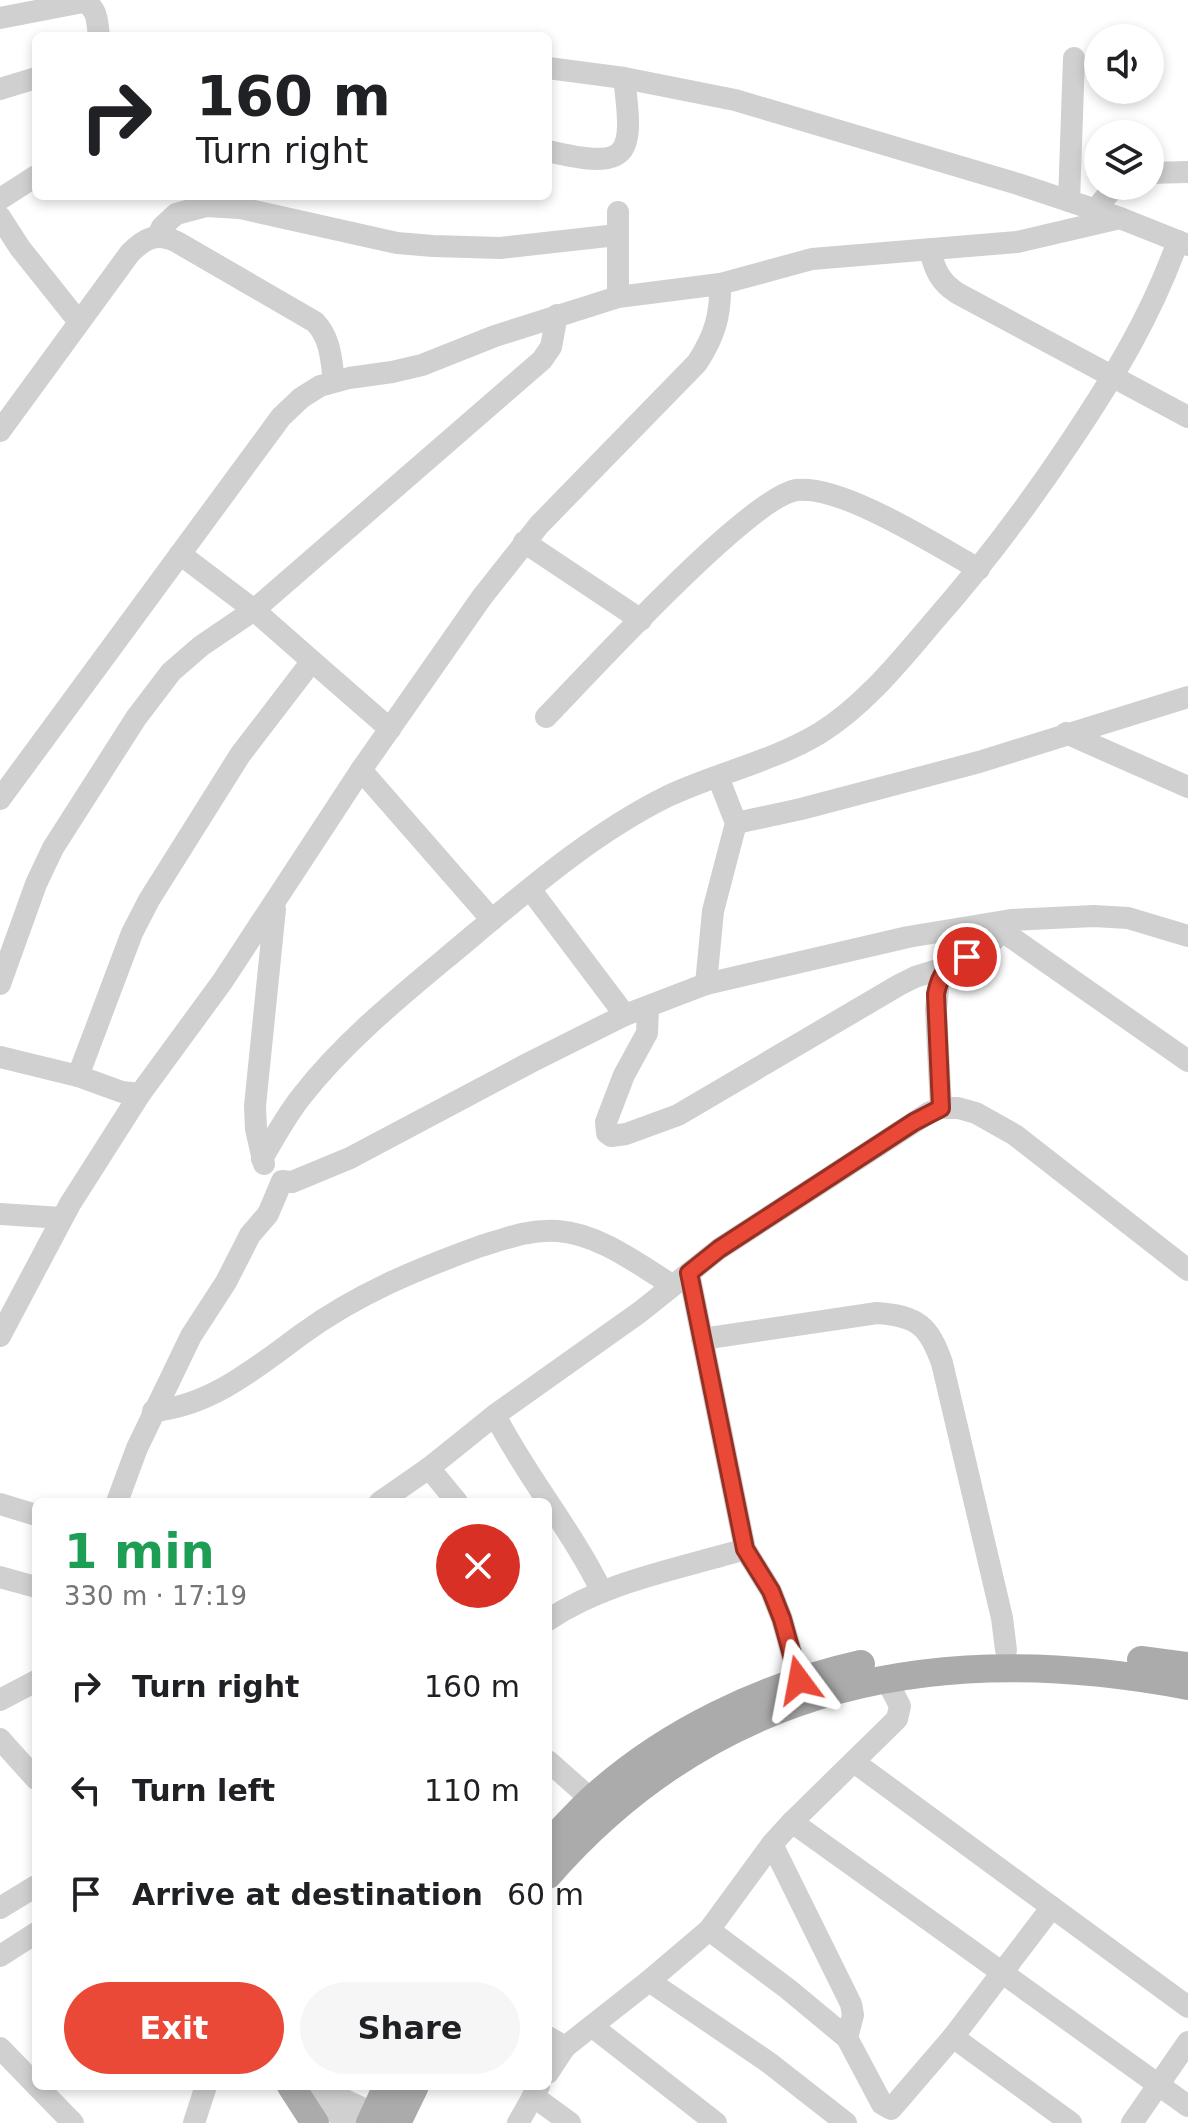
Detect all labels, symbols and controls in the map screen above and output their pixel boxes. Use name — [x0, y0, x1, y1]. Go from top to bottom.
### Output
map controls — [1084, 24, 1164, 200]
button: sound — [1084, 24, 1164, 104]
text: 160 m — [196, 63, 391, 128]
icon: right — [64, 64, 168, 168]
button: layers — [1084, 120, 1164, 200]
text: Turn right — [196, 130, 368, 171]
pin — [933, 923, 1001, 991]
icon: arrive — [945, 935, 989, 979]
text: 1 min — [64, 1523, 215, 1579]
button: close — [436, 1524, 520, 1608]
text: 330 m · 17:19 — [64, 1581, 247, 1611]
position arrow — [757, 1638, 841, 1722]
icon: right — [64, 1664, 108, 1708]
text: Turn right — [132, 1669, 299, 1704]
text: 160 m — [424, 1669, 520, 1704]
icon: left — [64, 1768, 108, 1812]
text: Turn left — [132, 1773, 275, 1808]
text: 110 m — [424, 1773, 520, 1808]
icon: arrive — [64, 1872, 108, 1916]
text: Arrive at destination — [132, 1877, 483, 1912]
text: 60 m — [507, 1877, 584, 1912]
button: Exit — [64, 1982, 284, 2074]
button: Share — [300, 1982, 520, 2074]

